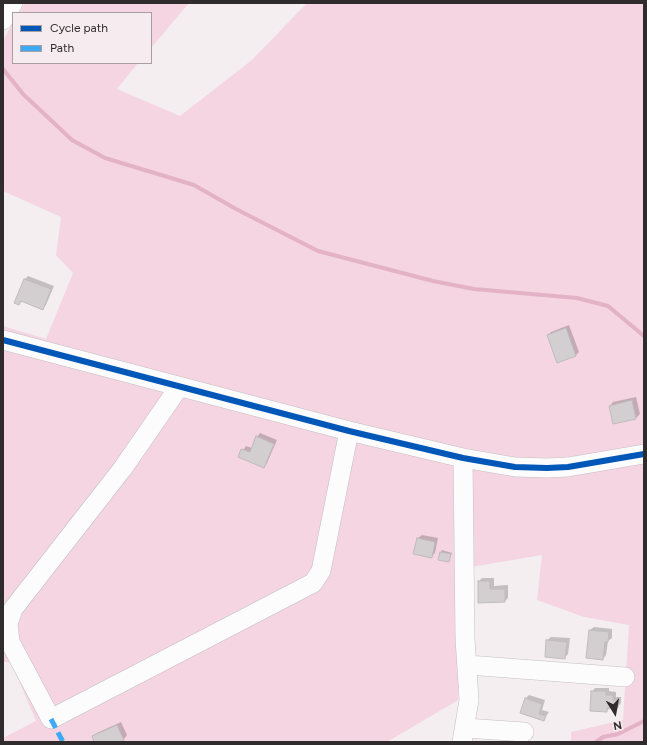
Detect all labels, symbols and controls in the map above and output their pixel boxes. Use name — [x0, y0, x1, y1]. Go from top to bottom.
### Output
legend — [12, 12, 152, 64]
text: Cycle path — [50, 21, 108, 35]
text: Path — [50, 41, 74, 55]
north arrow — [595, 693, 635, 733]
text: N — [612, 718, 623, 732]

